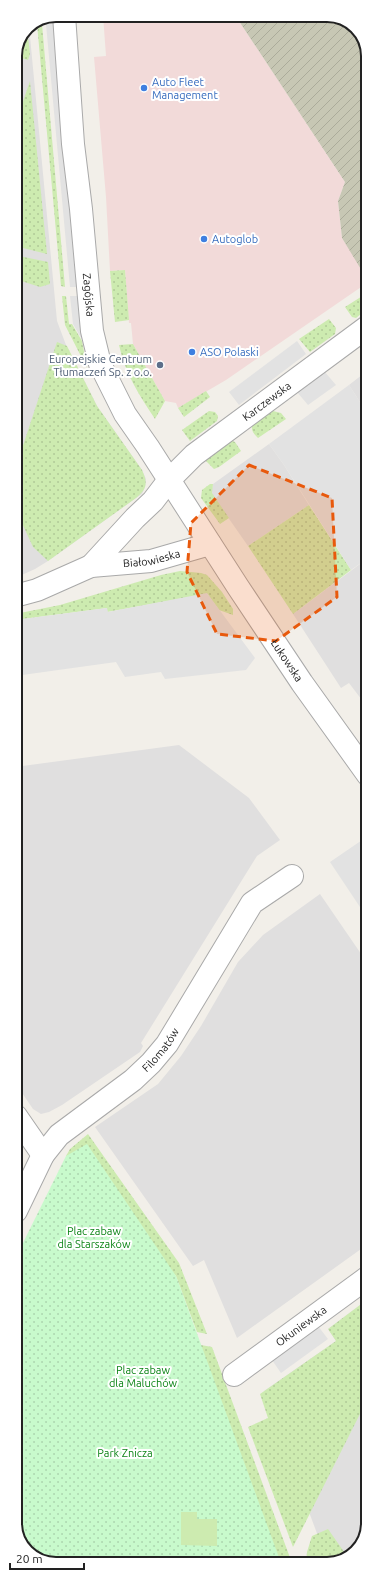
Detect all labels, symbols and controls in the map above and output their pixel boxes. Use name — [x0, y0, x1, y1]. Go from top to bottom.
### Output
place label: Auto Fleet Management — [152, 76, 218, 101]
marker: Auto Fleet Management — [139, 83, 149, 93]
place label: Autoglob — [212, 233, 258, 245]
marker: Autoglob — [199, 234, 209, 244]
street label: Zagójska — [81, 273, 97, 317]
place label: ASO Polaski — [200, 346, 259, 358]
marker: ASO Polaski — [187, 347, 197, 357]
place label: Europejskie Centrum Tłumaczeń Sp. z o.o. — [49, 353, 152, 378]
marker: Europejskie Centrum Tłumaczeń Sp. z o.o. — [155, 360, 165, 370]
street label: Karczewska — [240, 379, 293, 423]
street label: Białowieska — [122, 547, 181, 569]
street label: Łukowska — [269, 637, 305, 684]
street label: Filomatów — [140, 1025, 181, 1074]
park label: Plac zabaw dla Starszaków — [57, 1225, 131, 1250]
street label: Okuniewska — [273, 1303, 329, 1349]
park label: Plac zabaw dla Maluchów — [109, 1364, 178, 1389]
park label: Park Znicza — [97, 1447, 153, 1459]
scale bar — [10, 1545, 84, 1571]
text: 20 m — [16, 1552, 43, 1565]

